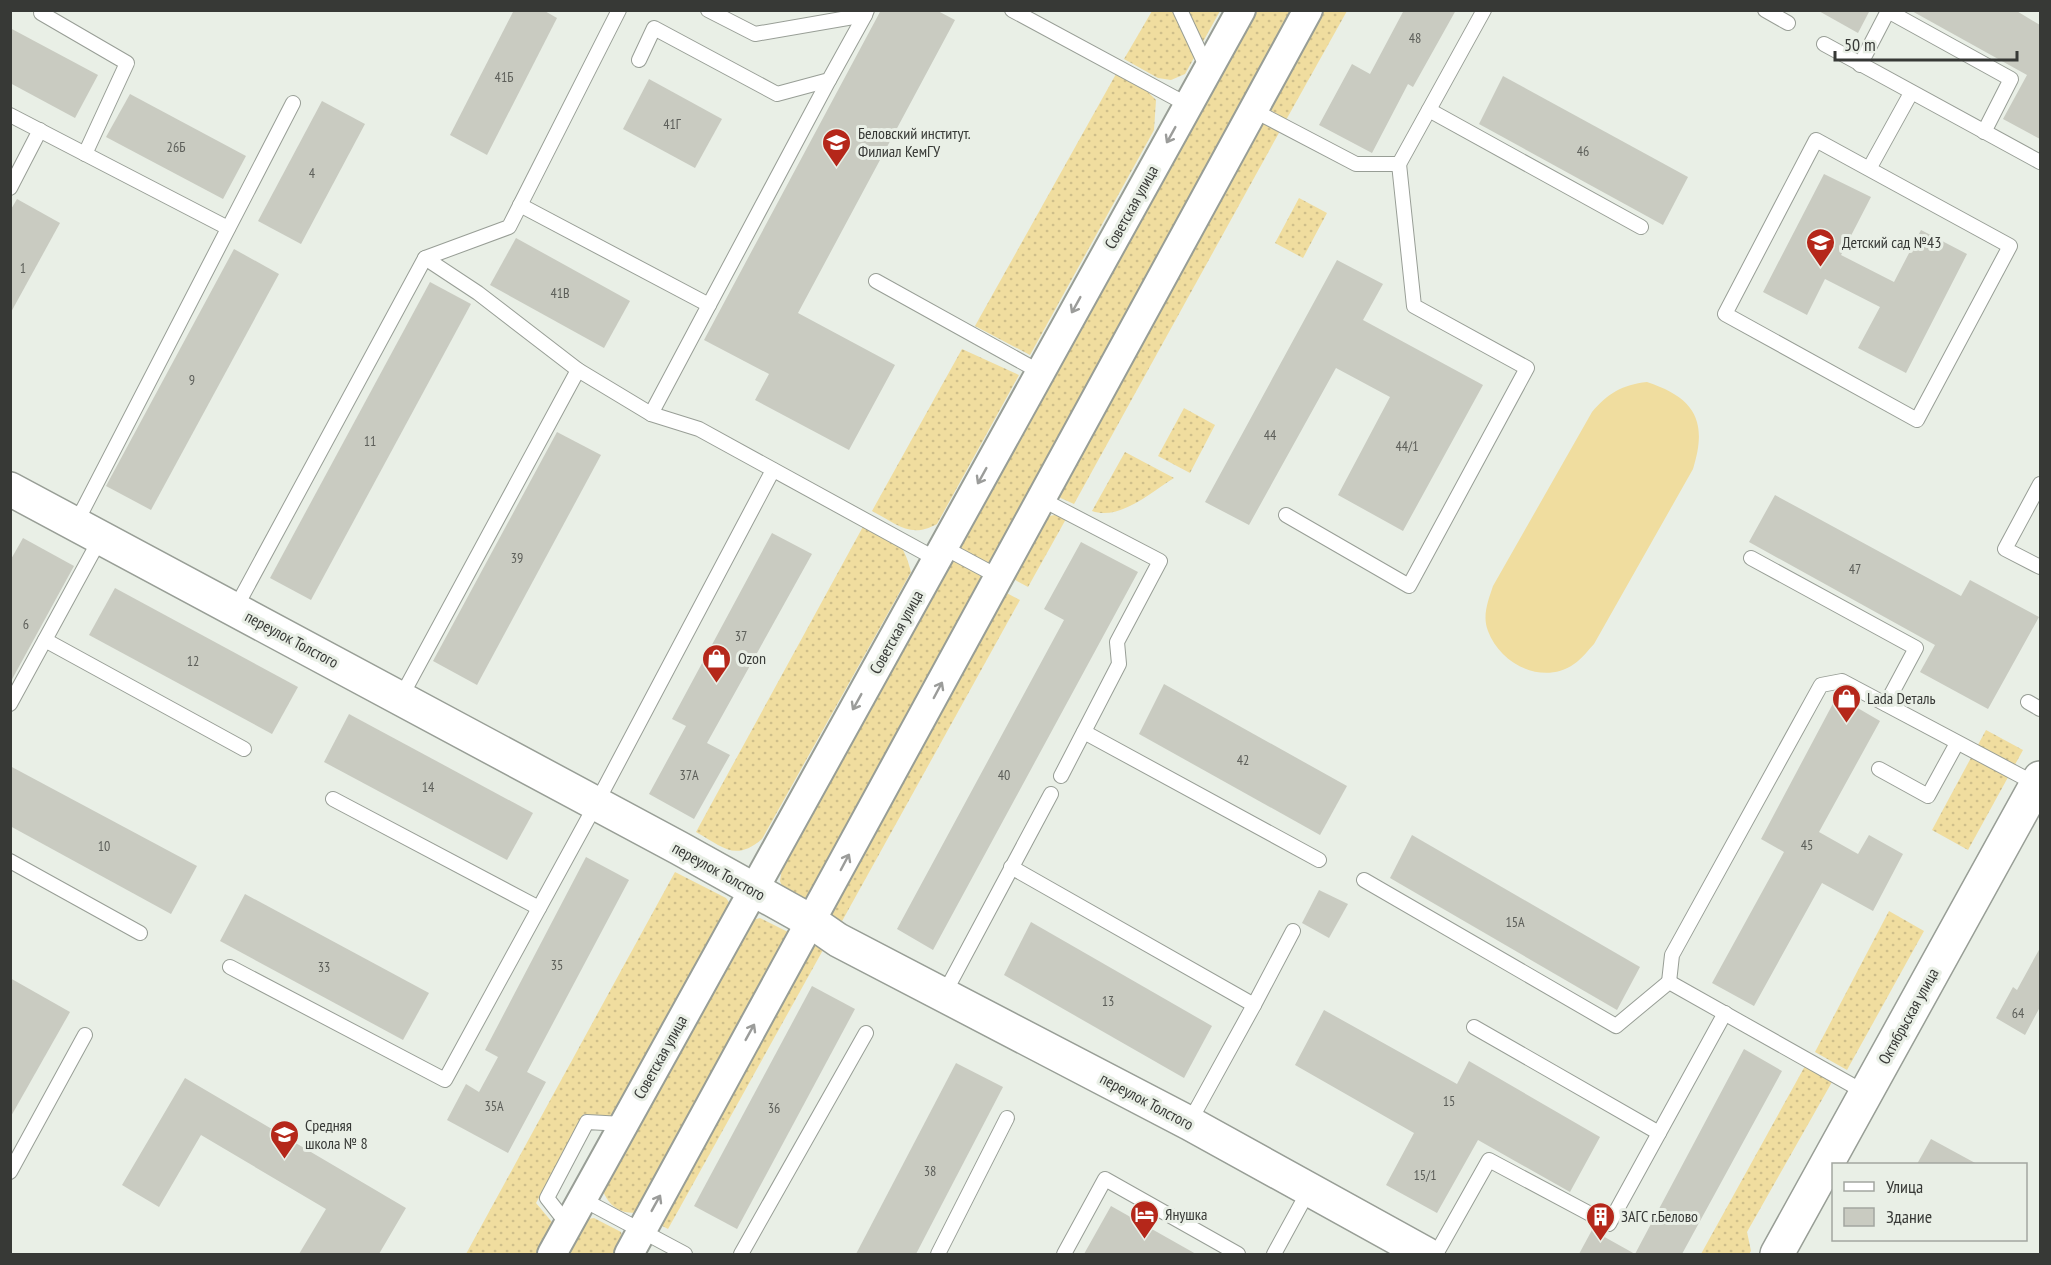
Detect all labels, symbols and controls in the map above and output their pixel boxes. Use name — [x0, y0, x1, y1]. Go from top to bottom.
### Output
scale bar — [1835, 24, 2016, 62]
house number: 48 — [1409, 29, 1421, 47]
text: 50 m — [1844, 33, 1876, 56]
house number: 41Б — [495, 68, 513, 86]
house number: 41Г — [663, 115, 682, 133]
place label: Беловский институт. Филиал КемГУ — [858, 123, 971, 161]
school or university icon: Беловский институт. Филиал КемГУ — [821, 126, 853, 168]
one-way arrow — [1165, 126, 1177, 143]
house number: 26Б — [167, 138, 185, 156]
house number: 46 — [1577, 142, 1589, 160]
street label: Советская улица — [1100, 162, 1162, 252]
house number: 4 — [309, 164, 316, 182]
school or university icon: Детский сад №43 — [1805, 226, 1837, 268]
place label: Детский сад №43 — [1842, 232, 1941, 252]
house number: 1 — [20, 259, 26, 277]
house number: 41В — [550, 284, 570, 302]
one-way arrow — [1070, 297, 1082, 314]
house number: 9 — [189, 371, 195, 389]
house number: 44 — [1264, 426, 1277, 444]
house number: 11 — [364, 432, 376, 450]
house number: 44/1 — [1395, 437, 1419, 455]
one-way arrow — [976, 467, 988, 484]
house number: 39 — [511, 549, 523, 567]
house number: 47 — [1849, 560, 1861, 578]
street label: Советская улица — [865, 587, 927, 677]
street label: переулок Толстого — [242, 606, 342, 672]
house number: 6 — [23, 615, 29, 633]
house number: 37 — [735, 627, 747, 645]
shop icon: Ozon — [701, 642, 733, 684]
place label: Ozon — [738, 648, 766, 668]
house number: 12 — [187, 652, 199, 670]
one-way arrow — [932, 682, 944, 699]
shop icon: Lada Dеталь — [1830, 682, 1862, 724]
place label: Lada Dеталь — [1867, 688, 1936, 708]
one-way arrow — [851, 692, 862, 710]
house number: 42 — [1237, 751, 1249, 769]
house number: 37А — [679, 766, 699, 784]
house number: 40 — [998, 766, 1010, 784]
house number: 14 — [422, 778, 435, 796]
house number: 45 — [1801, 836, 1813, 854]
house number: 10 — [98, 837, 110, 855]
street label: переулок Толстого — [669, 837, 769, 905]
one-way arrow — [840, 853, 851, 871]
house number: 15А — [1505, 913, 1525, 931]
house number: 35 — [551, 956, 563, 974]
house number: 33 — [318, 958, 330, 976]
street label: Октябрьская улица — [1873, 964, 1943, 1068]
house number: 13 — [1102, 992, 1114, 1010]
house number: 64 — [2012, 1004, 2025, 1022]
street label: Советская улица — [629, 1012, 691, 1102]
one-way arrow — [744, 1024, 756, 1041]
street label: переулок Толстого — [1097, 1068, 1197, 1134]
house number: 15 — [1443, 1092, 1455, 1110]
house number: 35А — [484, 1097, 504, 1115]
house number: 36 — [768, 1099, 780, 1117]
place label: Средняя школа № 8 — [305, 1115, 368, 1153]
school or university icon: Средняя школа № 8 — [268, 1118, 300, 1160]
house number: 38 — [924, 1162, 936, 1180]
legend — [1832, 1163, 2027, 1241]
house number: 15/1 — [1413, 1166, 1437, 1184]
text: Улица — [1886, 1175, 1923, 1198]
one-way arrow — [650, 1195, 662, 1212]
hotel icon: Янушка — [1128, 1198, 1160, 1240]
building icon: ЗАГС г.Белово — [1584, 1200, 1616, 1242]
place label: Янушка — [1165, 1204, 1207, 1224]
text: Здание — [1886, 1205, 1932, 1228]
place label: ЗАГС г.Белово — [1621, 1206, 1698, 1226]

